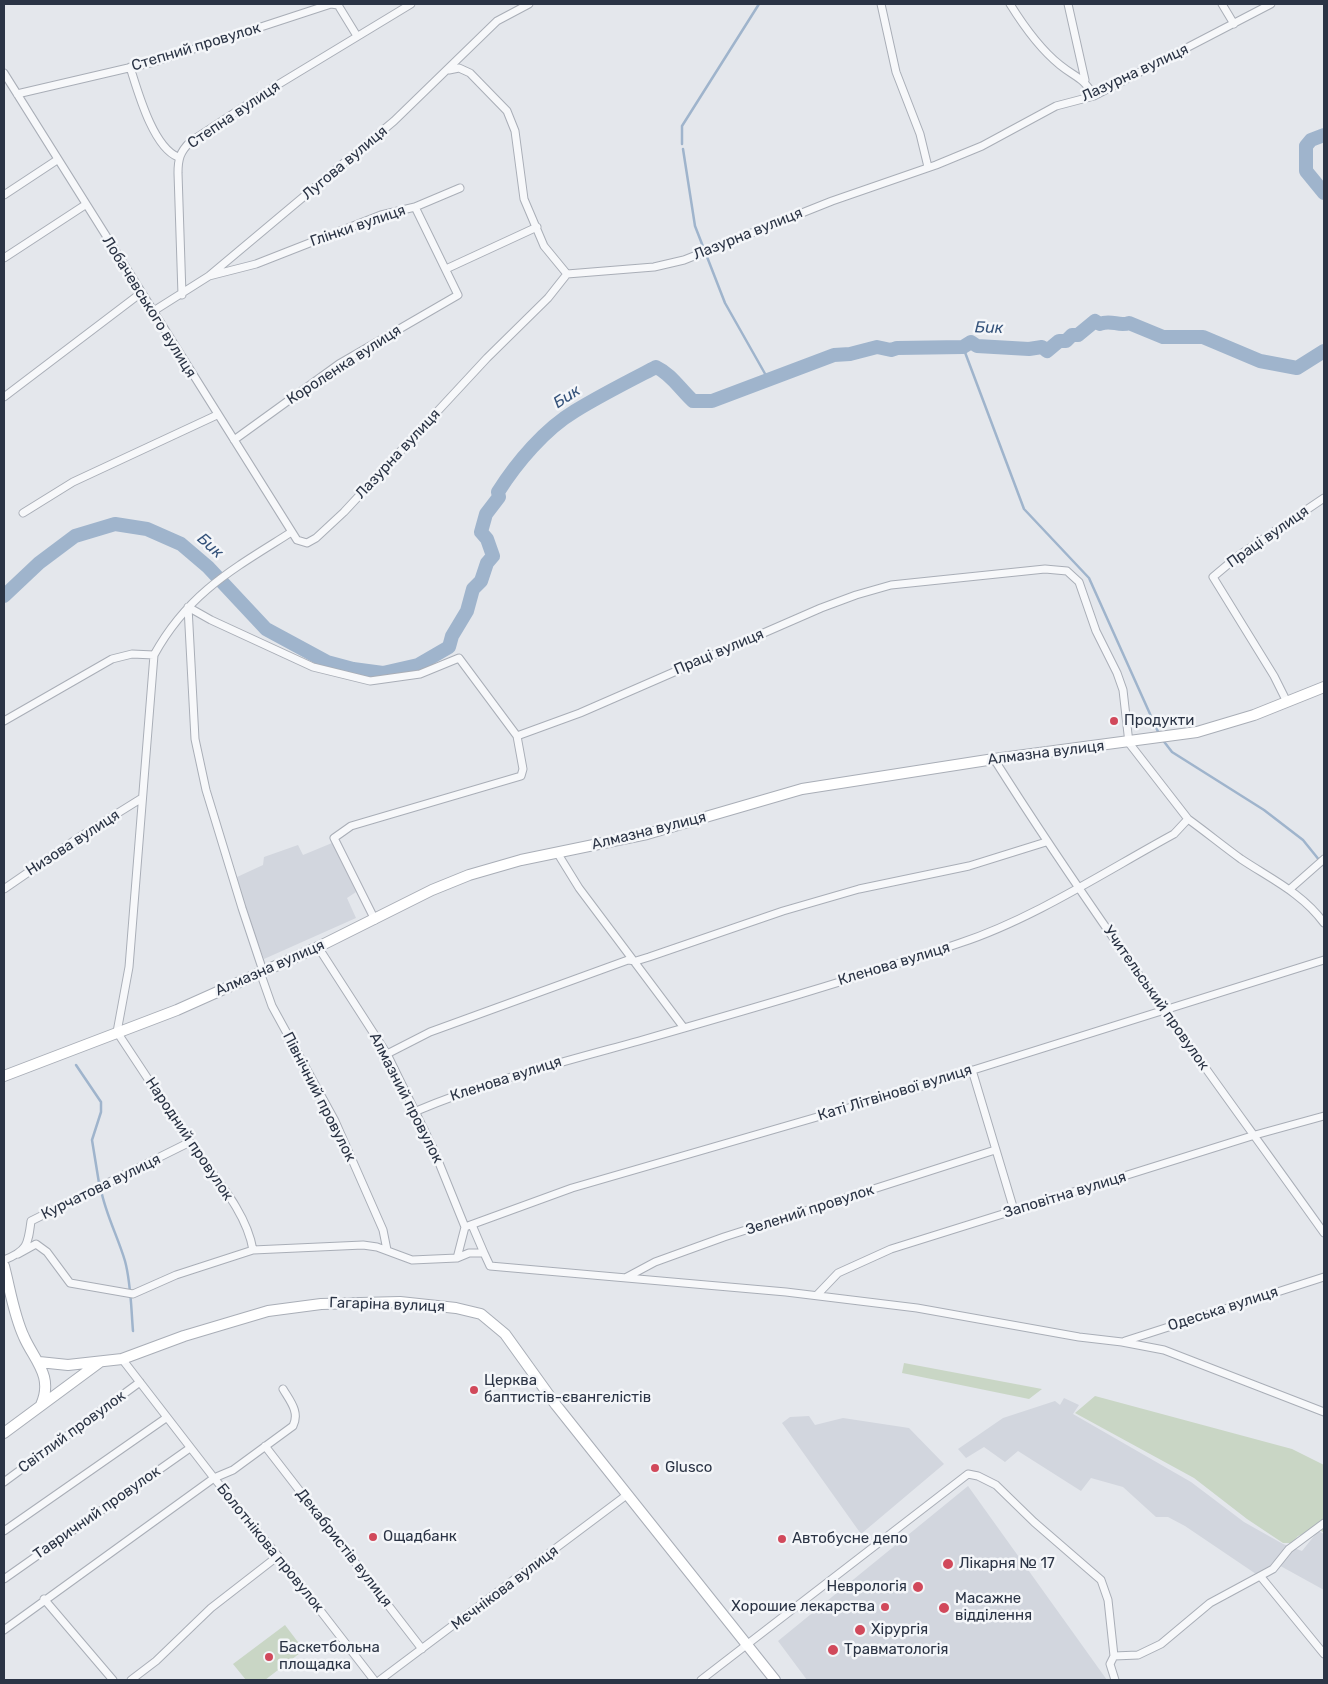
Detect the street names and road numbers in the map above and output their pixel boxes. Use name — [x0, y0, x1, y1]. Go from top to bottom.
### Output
street label: Степний провулок — [129, 19, 263, 75]
street label: Лазурна вулиця — [1079, 40, 1191, 106]
street label: Степна вулиця — [184, 77, 284, 153]
street label: Лугова вулиця — [299, 122, 391, 204]
street label: Глінки вулиця — [308, 201, 408, 251]
street label: Лазурна вулиця — [691, 204, 805, 264]
street label: Лобачевського вулиця — [98, 233, 200, 381]
street label: Короленка вулиця — [283, 321, 405, 409]
street label: Лазурна вулиця — [352, 405, 444, 503]
street label: Праці вулиця — [1224, 502, 1312, 572]
street label: Праці вулиця — [671, 625, 767, 679]
street label: Алмазна вулиця — [987, 737, 1105, 769]
street label: Низова вулиця — [23, 806, 123, 880]
street label: Алмазна вулиця — [590, 808, 708, 854]
street label: Учительський провулок — [1099, 922, 1213, 1074]
street label: Алмазна вулиця — [213, 936, 327, 1000]
street label: Кленова вулиця — [836, 938, 952, 990]
street label: Північний провулок — [279, 1029, 359, 1165]
street label: Алмазний провулок — [365, 1030, 447, 1166]
street label: Кленова вулиця — [448, 1052, 564, 1106]
street label: Каті Літвінової вулиця — [816, 1061, 974, 1125]
street label: Народний провулок — [141, 1074, 237, 1204]
street label: Курчатова вулиця — [38, 1150, 164, 1224]
street label: Заповітна вулиця — [1001, 1168, 1129, 1222]
street label: Зелений провулок — [744, 1181, 876, 1239]
street label: Одеська вулиця — [1166, 1283, 1280, 1335]
street label: Гагаріна вулиця — [329, 1294, 445, 1316]
street label: Світлий провулок — [15, 1387, 129, 1477]
street label: Тавричний провулок — [30, 1462, 164, 1564]
street label: Болотнікова провулок — [213, 1480, 327, 1616]
street label: Декабристів вулиця — [292, 1485, 396, 1611]
street label: Мєчнікова вулиця — [448, 1542, 562, 1634]

